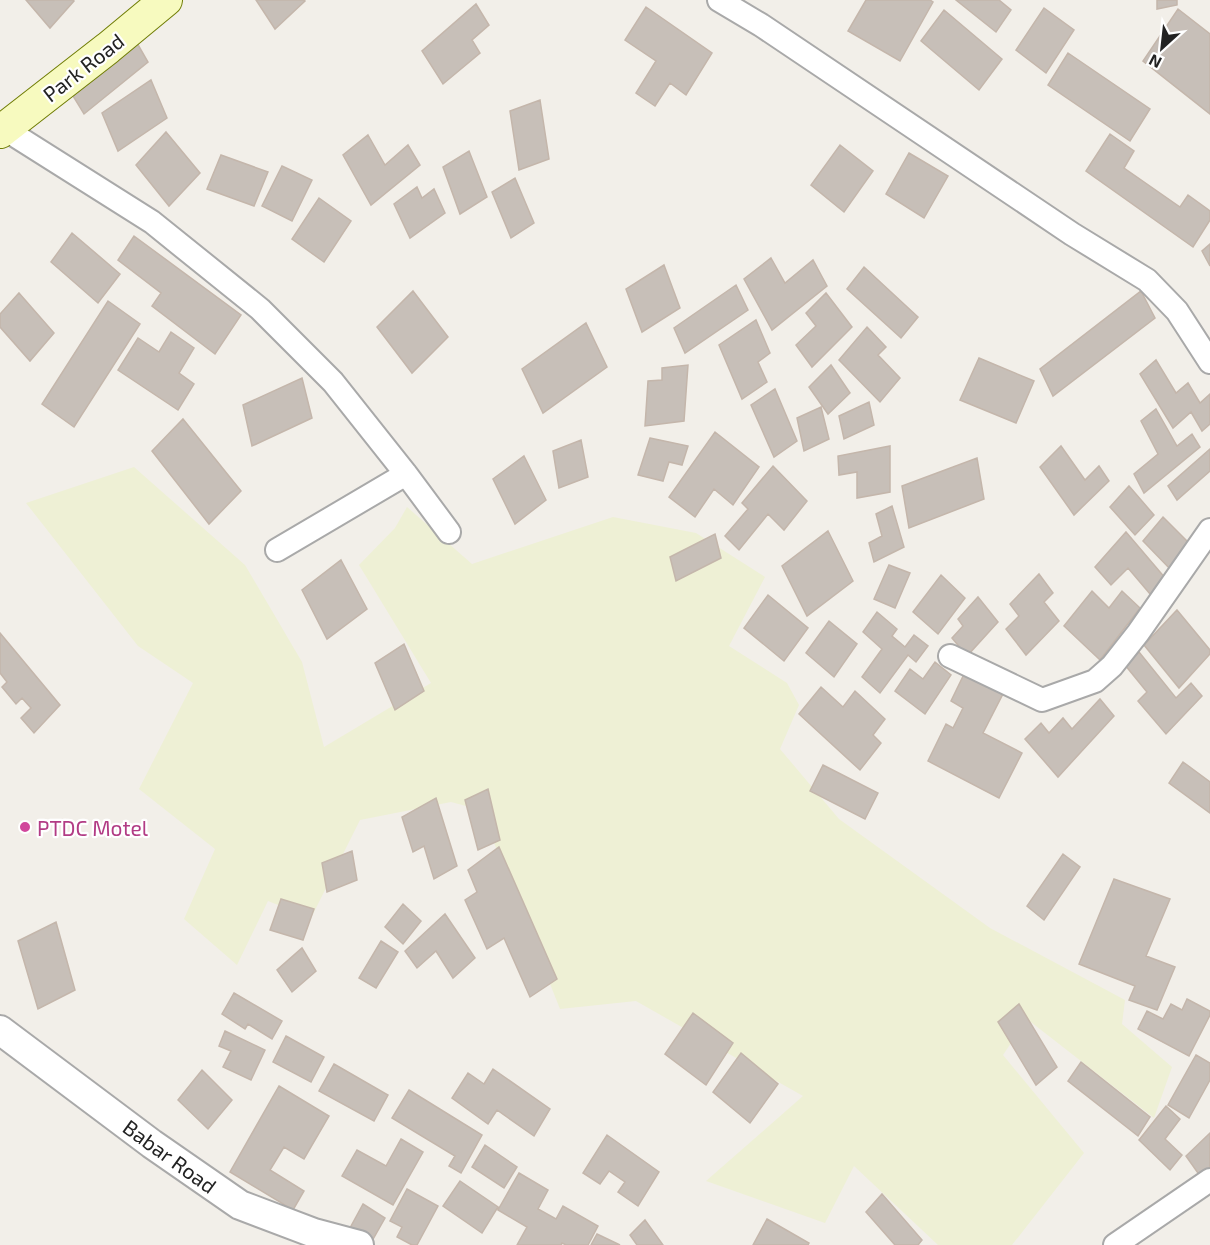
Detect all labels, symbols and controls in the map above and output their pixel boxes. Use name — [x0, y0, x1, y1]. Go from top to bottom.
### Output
north arrow — [1132, 18, 1192, 78]
street label: Park Road — [38, 28, 128, 106]
text: N — [1145, 51, 1164, 73]
place label: PTDC Motel — [37, 815, 149, 840]
marker: PTDC Motel — [18, 820, 32, 834]
street label: Babar Road — [119, 1114, 221, 1198]

